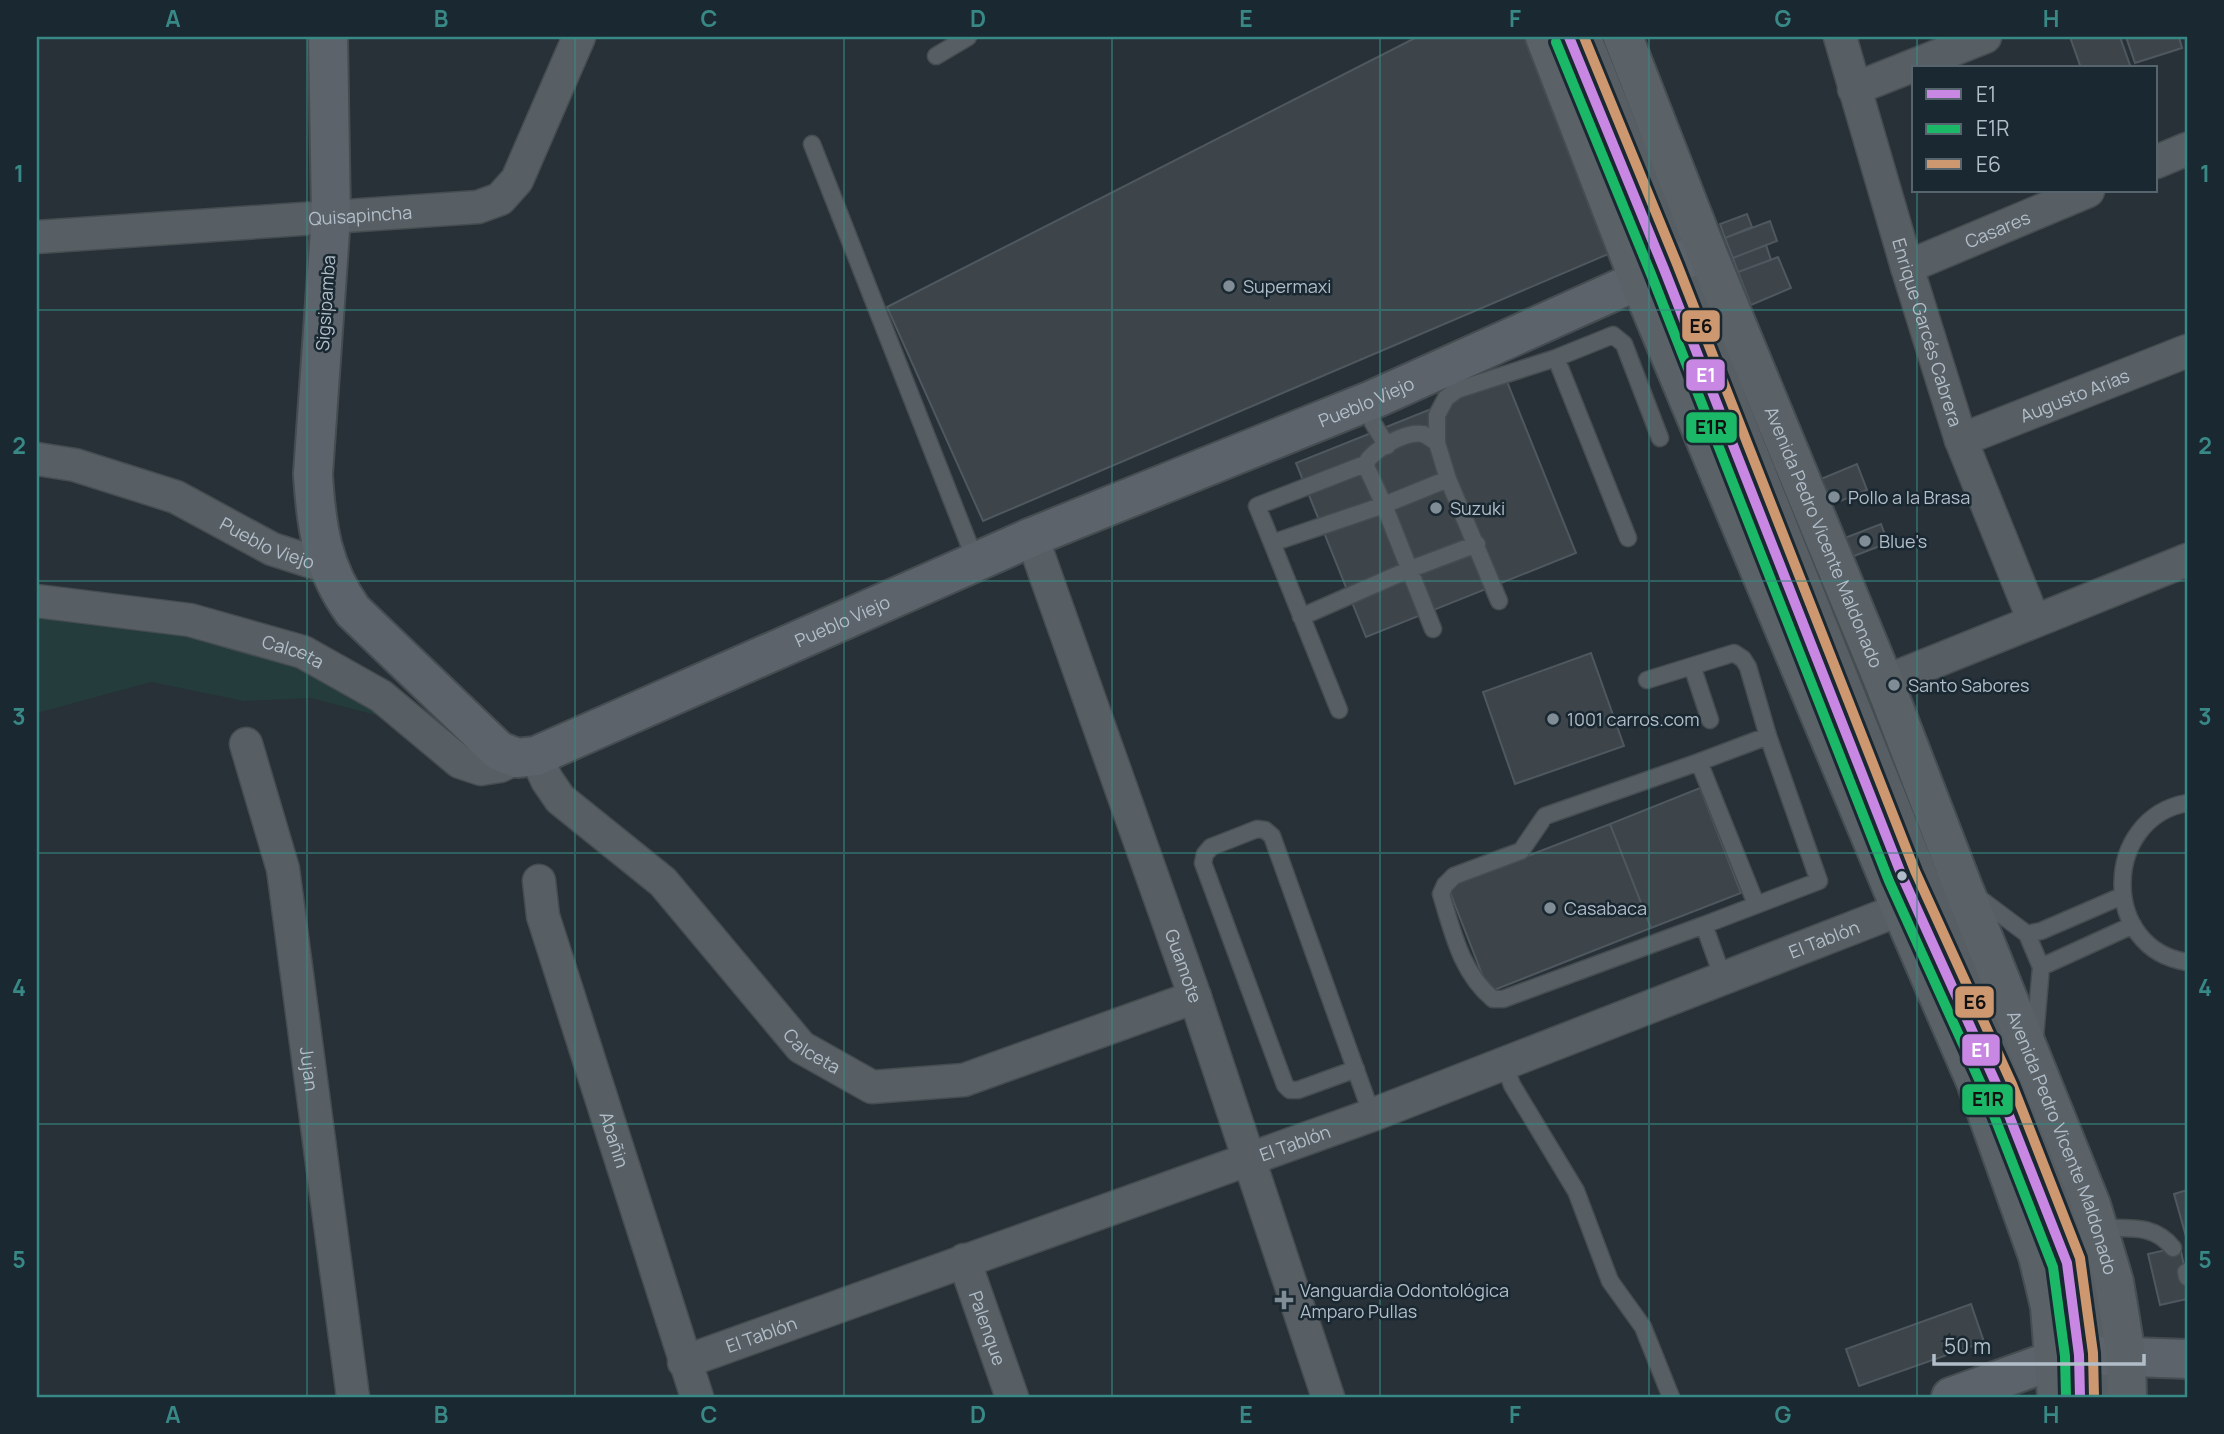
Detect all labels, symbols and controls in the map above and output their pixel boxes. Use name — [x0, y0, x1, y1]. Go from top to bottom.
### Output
text: A — [165, 2, 181, 34]
text: B — [434, 2, 448, 34]
text: C — [701, 2, 718, 34]
text: D — [970, 2, 986, 34]
text: E — [1239, 2, 1253, 34]
text: F — [1509, 2, 1521, 34]
text: G — [1775, 2, 1792, 34]
text: H — [2043, 2, 2059, 34]
legend — [1912, 66, 2158, 192]
text: E1 — [1976, 80, 1996, 108]
text: E1R — [1976, 114, 2009, 142]
text: E6 — [1976, 150, 2001, 178]
text: 1 — [14, 157, 24, 189]
text: 1 — [2200, 157, 2210, 189]
street label: Quisapincha — [308, 200, 413, 230]
street label: Casares — [1961, 205, 2034, 253]
street label: Enrique Garcés Cabrera — [1887, 235, 1968, 430]
street label: Sigsipamba — [310, 254, 340, 352]
place label: Supermaxi — [1243, 274, 1331, 298]
marker: Supermaxi — [1221, 278, 1237, 294]
line badge: E6 — [1681, 309, 1721, 343]
text: E6 — [1690, 313, 1712, 339]
line badge: E1 — [1685, 358, 1726, 392]
text: E1 — [1696, 362, 1716, 388]
street label: Augusto Arias — [2016, 363, 2133, 428]
street label: Pueblo Viejo — [1315, 371, 1418, 432]
street label: Avenida Pedro Vicente Maldonado — [1760, 403, 1889, 671]
line badge: E1R — [1685, 411, 1738, 444]
text: E1R — [1695, 414, 1727, 440]
text: 2 — [12, 429, 26, 461]
text: 2 — [2198, 429, 2212, 461]
place label: Pollo a la Brasa — [1848, 485, 1970, 509]
marker: Pollo a la Brasa — [1826, 489, 1842, 505]
place label: Suzuki — [1450, 496, 1505, 520]
marker: Suzuki — [1428, 500, 1444, 516]
street label: Pueblo Viejo — [216, 511, 318, 574]
place label: Blue's — [1879, 529, 1927, 553]
marker: Blue's — [1857, 533, 1873, 549]
street label: Pueblo Viejo — [791, 589, 894, 652]
street label: Calceta — [259, 629, 329, 674]
place label: Santo Sabores — [1908, 673, 2030, 697]
marker: Santo Sabores — [1886, 677, 1902, 693]
text: 3 — [12, 700, 26, 732]
text: 3 — [2198, 700, 2212, 732]
place label: 1001 carros.com — [1567, 707, 1699, 731]
marker: 1001 carros.com — [1545, 711, 1561, 727]
unlabelled marker — [1895, 869, 1909, 883]
place label: Casabaca — [1564, 896, 1647, 920]
marker: Casabaca — [1542, 900, 1558, 916]
street label: El Tablón — [1785, 914, 1863, 964]
street label: Guamote — [1160, 926, 1208, 1006]
text: 4 — [12, 971, 26, 1003]
text: 4 — [2198, 971, 2212, 1003]
line badge: E6 — [1954, 985, 1995, 1019]
text: E6 — [1964, 989, 1986, 1015]
street label: Avenida Pedro Vicente Maldonado — [2002, 1007, 2123, 1277]
street label: Calceta — [778, 1023, 845, 1079]
line badge: E1 — [1961, 1033, 2001, 1067]
text: E1 — [1971, 1037, 1991, 1063]
street label: Jujan — [295, 1045, 324, 1092]
line badge: E1R — [1961, 1083, 2014, 1116]
text: E1R — [1972, 1086, 2004, 1112]
street label: Abañin — [594, 1108, 635, 1171]
street label: El Tablón — [1256, 1119, 1334, 1166]
text: 5 — [12, 1243, 26, 1275]
text: 5 — [2198, 1243, 2212, 1275]
place label: Vanguardia Odontológica Amparo Pullas — [1300, 1278, 1509, 1323]
street label: Palenque — [964, 1287, 1012, 1369]
marker: Vanguardia Odontológica Amparo Pullas — [1274, 1290, 1294, 1310]
street label: El Tablón — [722, 1311, 800, 1358]
scale bar — [1934, 1322, 2144, 1366]
text: 50 m — [1944, 1332, 1991, 1360]
text: A — [165, 1398, 181, 1430]
text: B — [434, 1398, 448, 1430]
text: C — [701, 1398, 718, 1430]
text: D — [970, 1398, 986, 1430]
text: E — [1239, 1398, 1253, 1430]
text: F — [1509, 1398, 1521, 1430]
text: G — [1775, 1398, 1792, 1430]
text: H — [2043, 1398, 2059, 1430]

